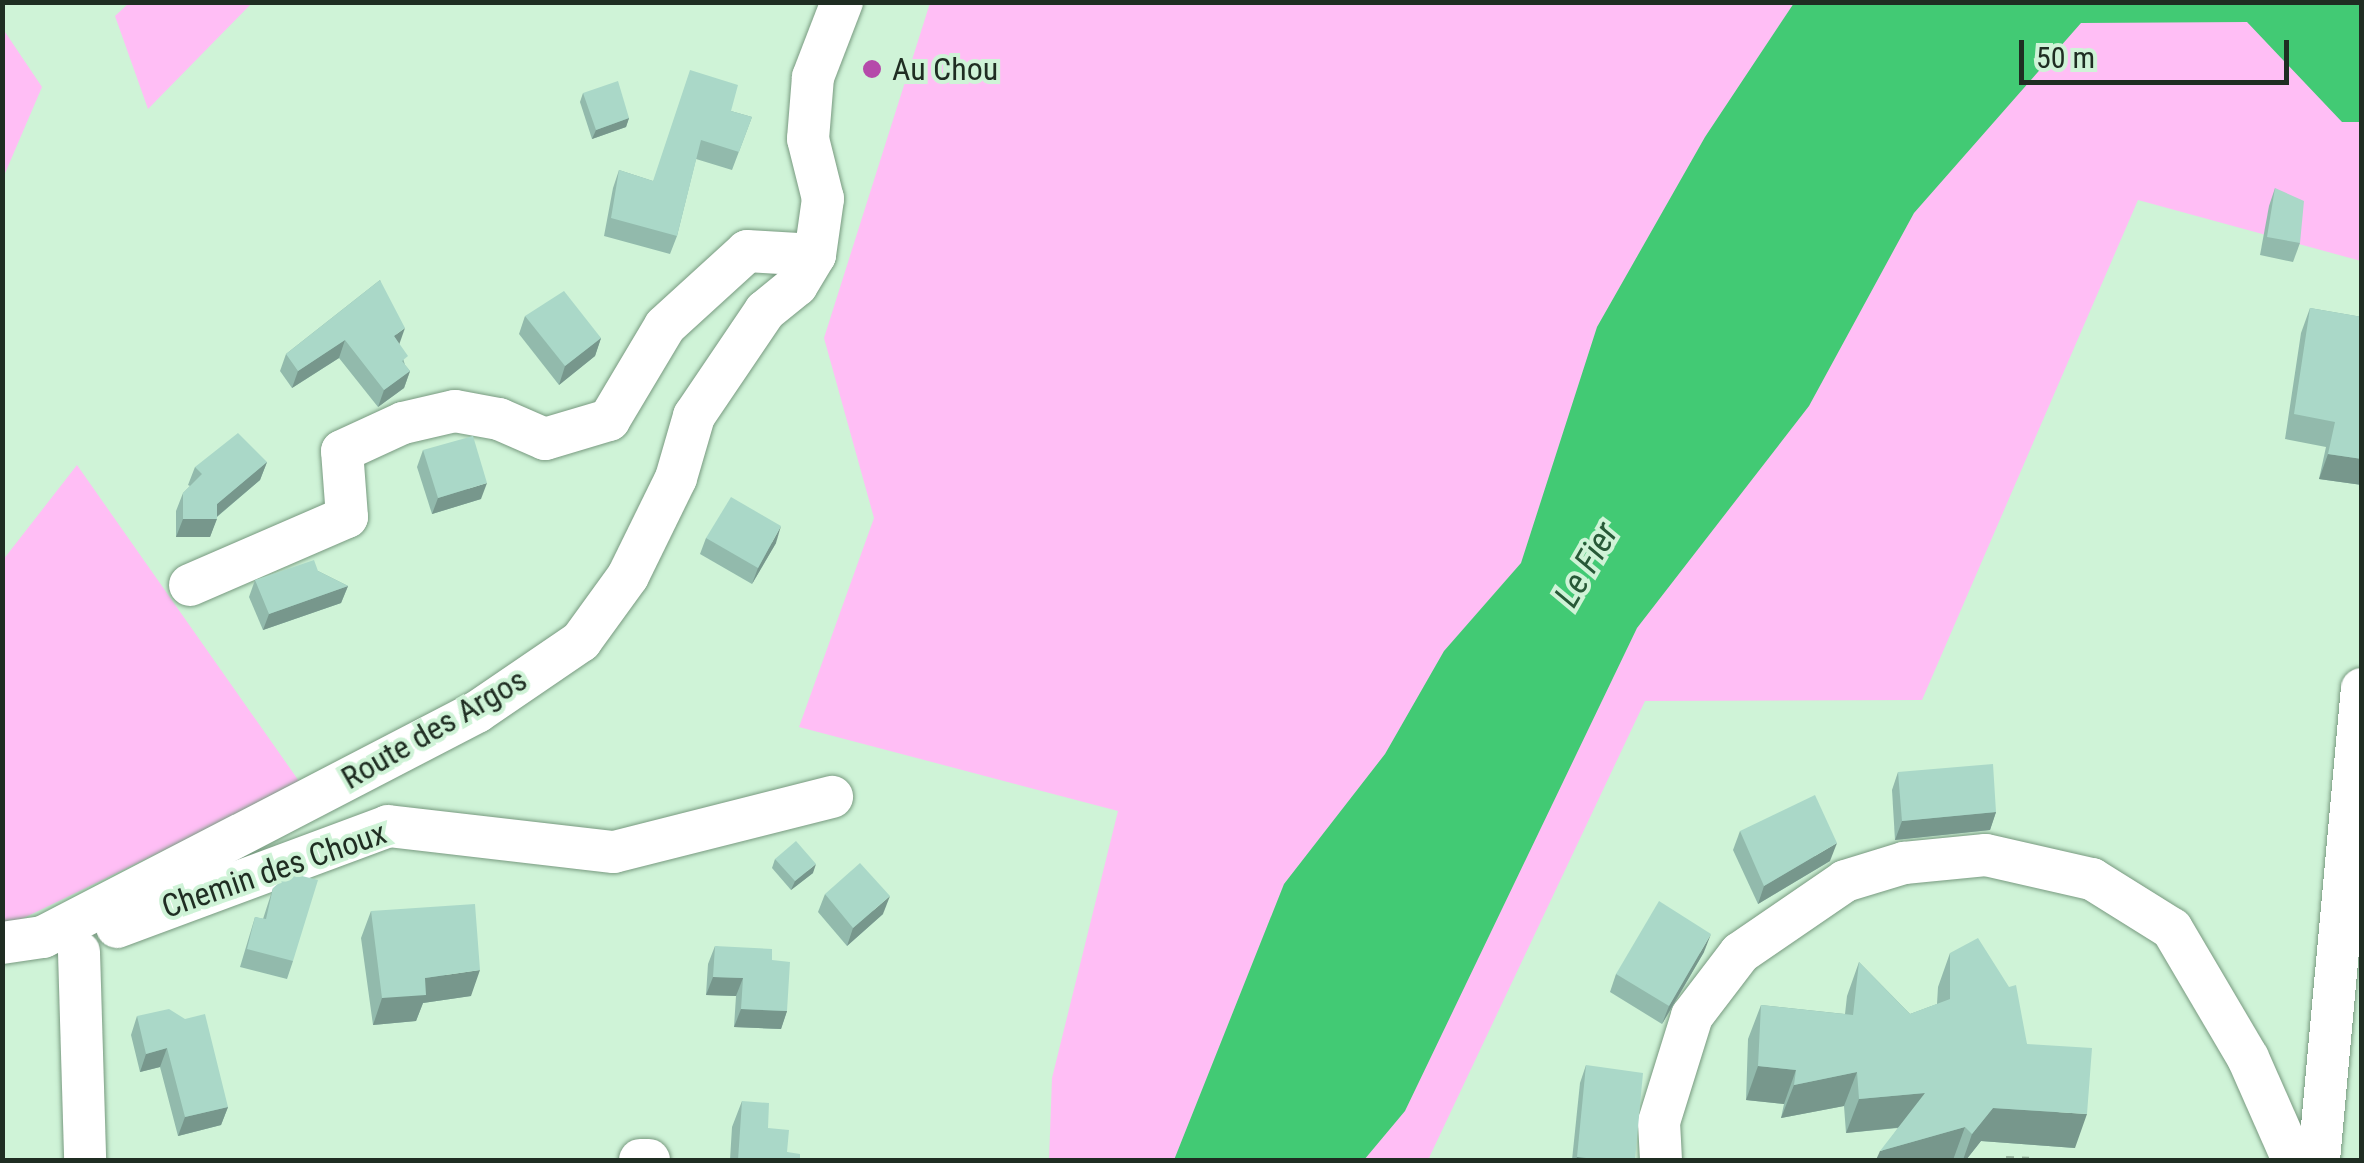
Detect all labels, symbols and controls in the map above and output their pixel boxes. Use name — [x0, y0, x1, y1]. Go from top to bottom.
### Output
scale bar — [2024, 20, 2294, 82]
text: 50 m — [2036, 40, 2095, 75]
place label: Au Chou — [892, 50, 998, 88]
marker: Au Chou — [861, 58, 883, 80]
water label: Le Fier — [1546, 515, 1628, 615]
street label: Route des Argos — [335, 661, 533, 797]
street label: Chemin des Choux — [157, 814, 391, 926]

